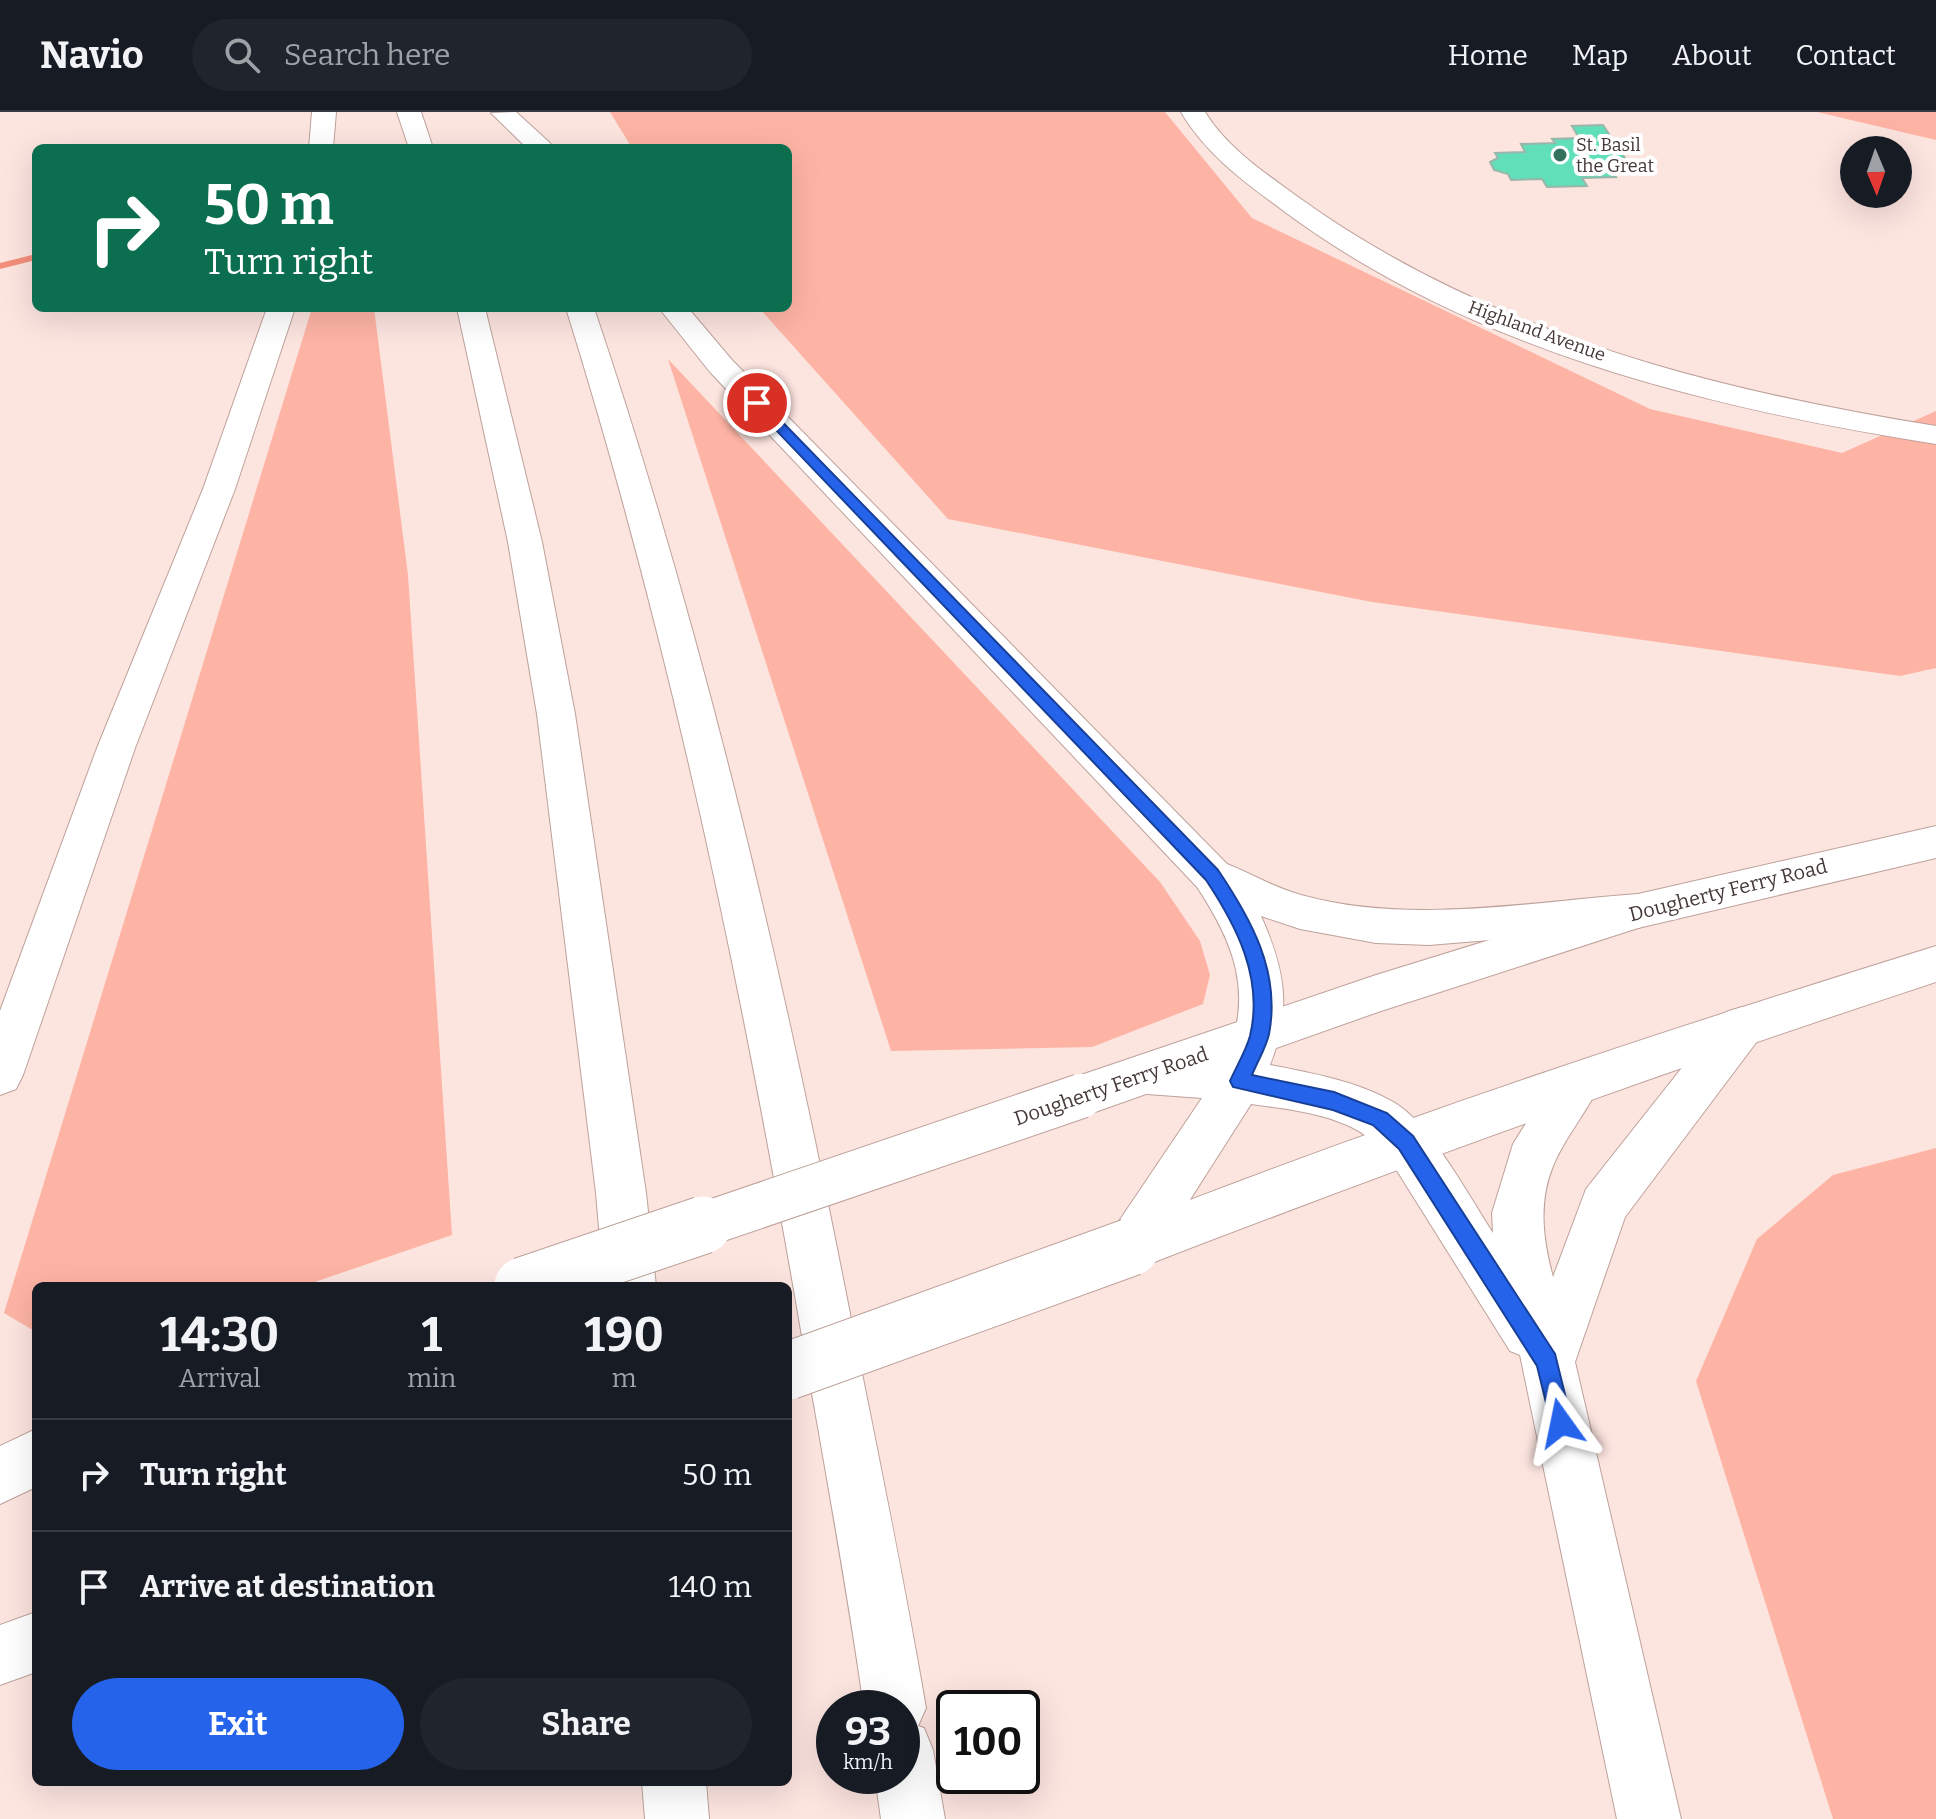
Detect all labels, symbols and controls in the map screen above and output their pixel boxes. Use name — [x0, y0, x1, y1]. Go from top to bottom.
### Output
search box — [192, 19, 752, 91]
text: Navio — [40, 32, 144, 78]
icon: search — [220, 33, 264, 77]
text: Search here — [284, 37, 450, 73]
text: Home — [1448, 39, 1528, 72]
text: Map — [1572, 39, 1628, 72]
text: About — [1672, 39, 1752, 72]
text: Contact — [1796, 39, 1896, 72]
place label: St. Basil the Great — [1576, 134, 1654, 177]
north arrow — [1840, 136, 1912, 208]
map controls — [1840, 136, 1912, 208]
marker: St. Basil the Great — [1551, 146, 1569, 164]
text: 50 m — [204, 172, 334, 239]
icon: right — [72, 176, 176, 280]
text: Turn right — [204, 240, 373, 284]
street label: Highland Avenue — [1465, 296, 1609, 366]
pin — [723, 369, 791, 437]
icon: arrive — [735, 381, 779, 425]
street label: Dougherty Ferry Road — [1626, 854, 1830, 926]
street label: Dougherty Ferry Road — [1011, 1041, 1211, 1130]
text: 14:30 — [160, 1306, 279, 1364]
text: 1 — [421, 1306, 442, 1364]
text: 190 — [584, 1306, 664, 1364]
text: Arrival — [178, 1363, 261, 1394]
text: min — [407, 1363, 456, 1394]
text: m — [612, 1363, 637, 1394]
position arrow — [1519, 1381, 1603, 1465]
icon: right — [72, 1453, 116, 1497]
text: Turn right — [140, 1457, 287, 1493]
text: 50 m — [682, 1457, 752, 1493]
icon: arrive — [72, 1565, 116, 1609]
text: Arrive at destination — [140, 1569, 435, 1605]
text: 140 m — [668, 1569, 752, 1605]
button: Exit — [72, 1678, 404, 1770]
button: Share — [420, 1678, 752, 1770]
speed limit sign: 100 — [936, 1690, 1040, 1794]
text: 93 — [845, 1708, 891, 1756]
text: km/h — [843, 1750, 893, 1774]

